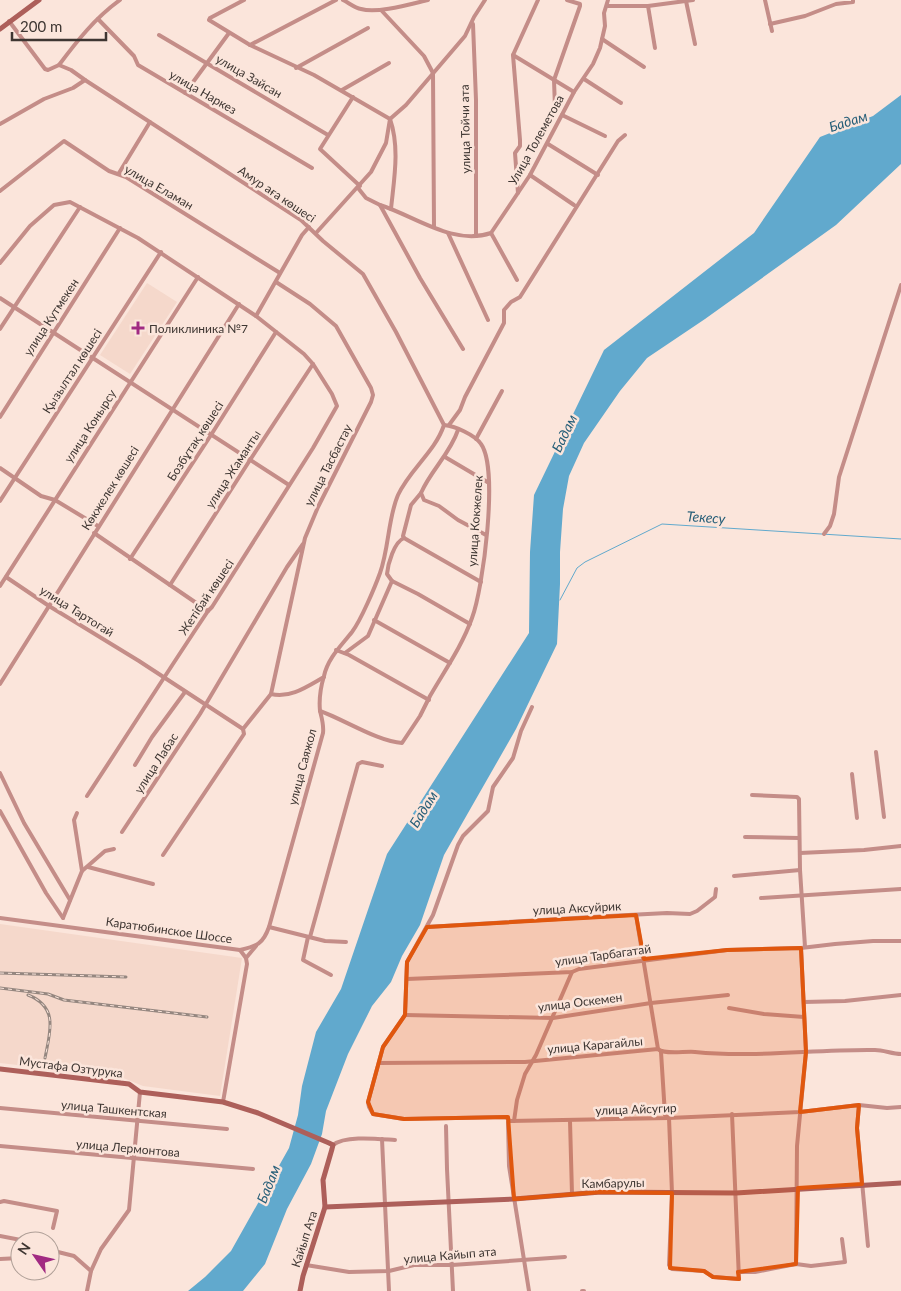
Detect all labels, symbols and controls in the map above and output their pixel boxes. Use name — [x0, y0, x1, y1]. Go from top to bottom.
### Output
scale bar — [12, 10, 106, 42]
text: 200 m — [20, 17, 62, 35]
street label: улица Зайсан — [213, 51, 285, 101]
street label: улица Наркез — [167, 67, 239, 117]
street label: улица Тойчи ата — [457, 84, 473, 174]
street label: Улица Толеметова — [505, 92, 567, 188]
water label: Бадам — [827, 107, 870, 135]
street label: улица Еламан — [122, 161, 196, 213]
street label: Амур аға көшесі — [235, 162, 319, 226]
street label: улица Кутмекен — [20, 275, 82, 359]
marker: Поликлиника №7 — [131, 321, 145, 335]
place label: Поликлиника №7 — [149, 321, 248, 336]
street label: Қызылтал көшесі — [39, 326, 105, 416]
street label: улица Конырсу — [61, 386, 120, 465]
street label: Бозбұтақ көшесі — [164, 398, 226, 484]
water label: Бадам — [548, 411, 580, 454]
street label: улица Тасбастау — [301, 421, 355, 508]
street label: улица Жаманты — [202, 427, 264, 511]
street label: Көкжелек көшесі — [78, 443, 142, 533]
street label: улица Кокжелек — [464, 474, 486, 567]
water label: Текесу — [686, 507, 726, 527]
street label: Жетібай көшесі — [175, 556, 237, 638]
street label: улица Тартогай — [37, 582, 117, 640]
street label: улица Саяжол — [285, 727, 319, 807]
street label: улица Лабас — [131, 730, 181, 796]
water label: Бадам — [405, 788, 441, 830]
street label: улица Аксуйрик — [532, 898, 622, 918]
street label: Каратюбинское Шоссе — [105, 914, 233, 946]
street label: улица Тарбагатай — [554, 941, 652, 969]
street label: улица Оскемен — [537, 989, 623, 1015]
street label: улица Карагайлы — [547, 1033, 643, 1057]
street label: Мустафа Озтурука — [18, 1053, 124, 1081]
street label: улица Ташкентская — [60, 1097, 168, 1121]
street label: улица Айсугир — [595, 1100, 677, 1118]
street label: улица Лермонтова — [76, 1136, 180, 1160]
water label: Бадам — [253, 1162, 283, 1206]
street label: Камбарулы — [581, 1175, 645, 1191]
street label: Кайып Ата — [288, 1209, 320, 1269]
north arrow — [10, 1231, 60, 1281]
text: N — [14, 1239, 34, 1258]
street label: улица Кайып ата — [403, 1243, 497, 1267]

